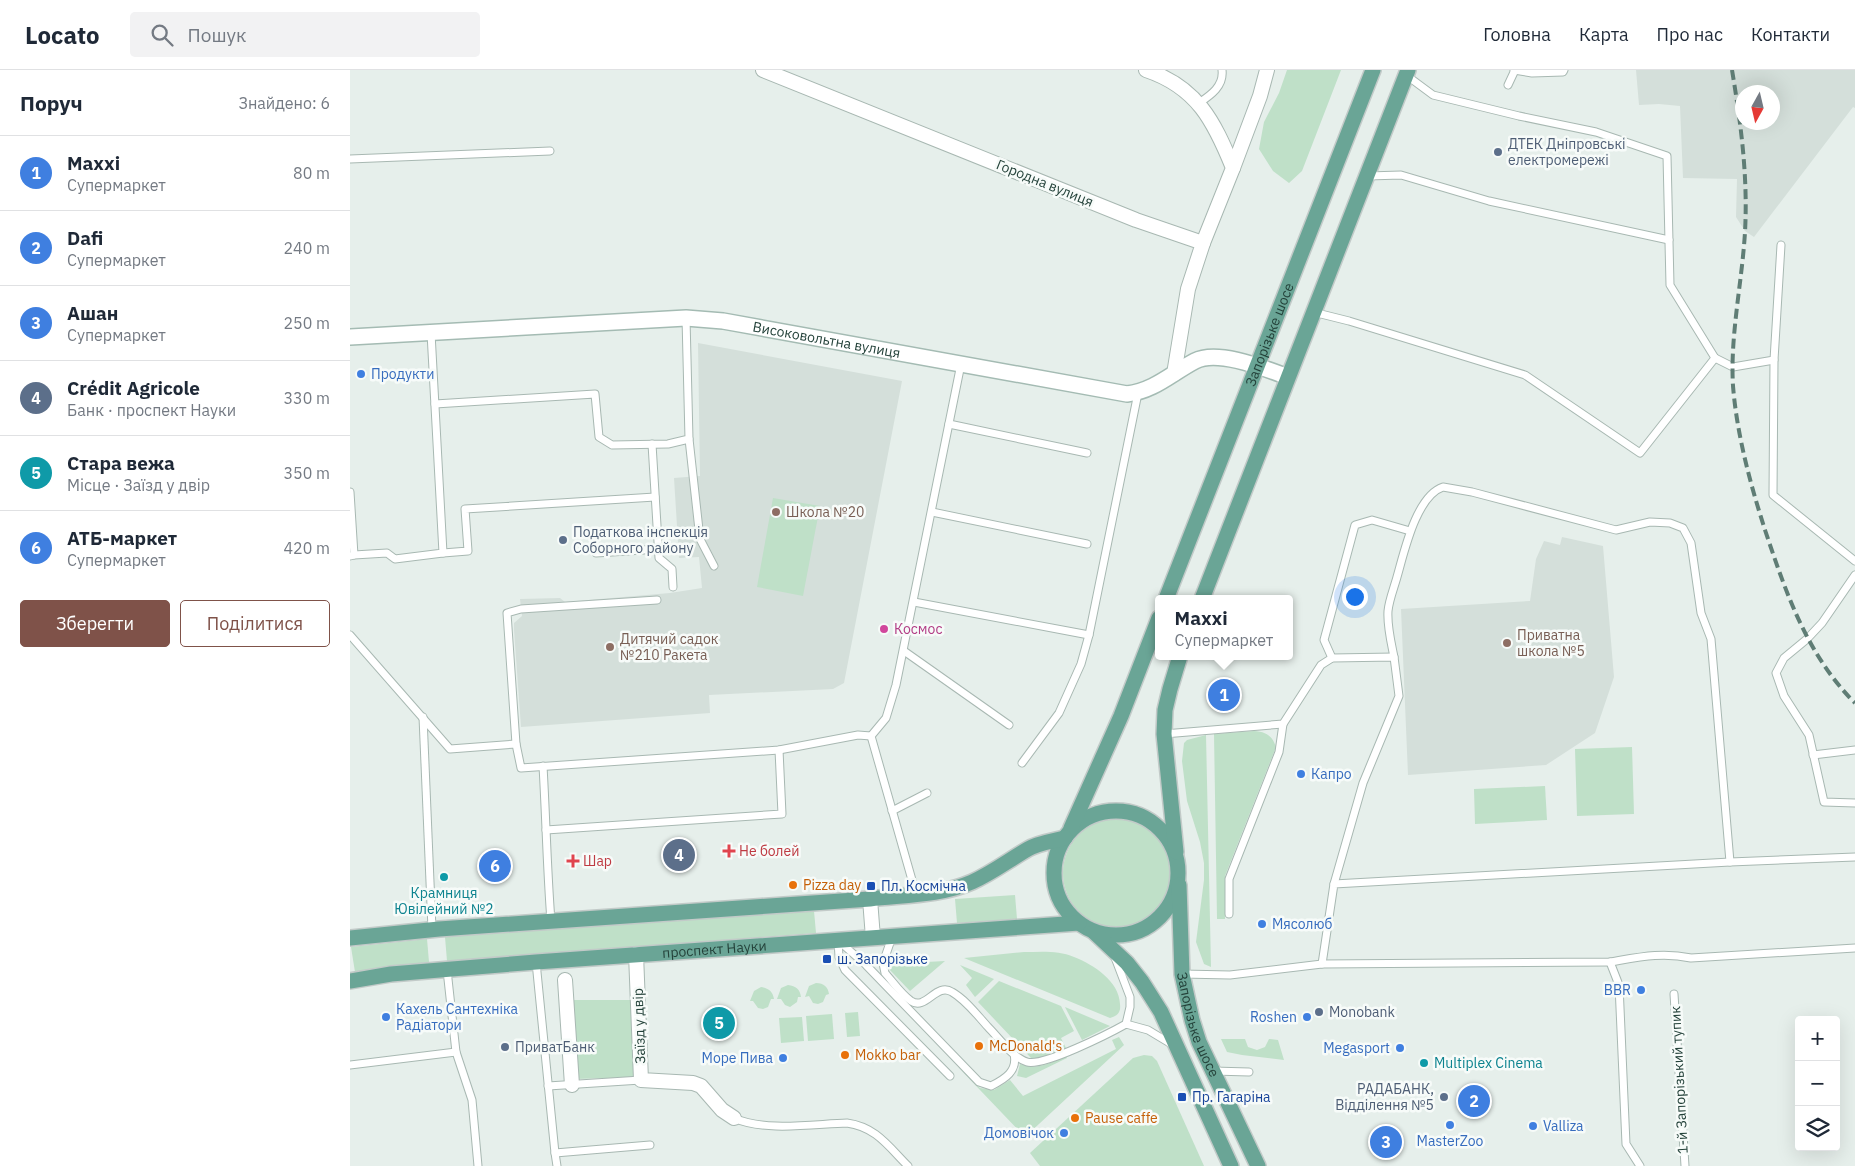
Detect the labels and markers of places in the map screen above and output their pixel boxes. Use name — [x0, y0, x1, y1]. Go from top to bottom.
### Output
place label: ДТЕК Дніпровські електромережі — [1508, 135, 1626, 169]
marker: ДТЕК Дніпровські електромережі — [1492, 146, 1504, 158]
place label: Продукти — [371, 365, 434, 383]
marker: Продукти — [355, 368, 367, 380]
place label: Школа №20 — [786, 503, 865, 521]
marker: Школа №20 — [770, 506, 782, 518]
place label: Податкова інспекція Соборного району — [573, 523, 708, 557]
marker: Податкова інспекція Соборного району — [557, 534, 569, 546]
place label: Космос — [894, 620, 942, 638]
marker: Космос — [878, 623, 890, 635]
place label: Приватна школа №5 — [1517, 626, 1585, 660]
place label: Дитячий садок №210 Ракета — [620, 630, 719, 664]
marker: Приватна школа №5 — [1501, 637, 1513, 649]
marker: Дитячий садок №210 Ракета — [604, 641, 616, 653]
pin: 1 — [1208, 676, 1240, 714]
place label: Капро — [1311, 765, 1352, 783]
marker: Капро — [1295, 768, 1307, 780]
pin: 4 — [663, 836, 695, 874]
place label: Не болей — [739, 842, 799, 860]
marker: Не болей — [723, 845, 735, 857]
pin: 6 — [479, 847, 511, 885]
place label: Шар — [583, 852, 612, 870]
marker: Шар — [567, 855, 579, 867]
marker: Крамниця Ювілейний №2 — [438, 871, 450, 883]
place label: Pizza day — [803, 876, 861, 894]
place label: Пл. Космічна — [881, 877, 967, 895]
marker: Pizza day — [787, 879, 799, 891]
marker: Пл. Космічна — [865, 880, 877, 892]
place label: Крамниця Ювілейний №2 — [394, 884, 494, 918]
place label: Мясолюб — [1272, 915, 1333, 933]
marker: Мясолюб — [1256, 918, 1268, 930]
place label: ш. Запорізьке — [837, 950, 928, 968]
marker: ш. Запорізьке — [821, 953, 833, 965]
place label: BBR — [1604, 981, 1631, 999]
marker: BBR — [1635, 984, 1647, 996]
place label: Кахель Сантехніка Радіатори — [396, 1000, 519, 1034]
place label: Monobank — [1329, 1003, 1396, 1021]
pin: 5 — [703, 1004, 735, 1042]
marker: Monobank — [1313, 1006, 1325, 1018]
place label: Roshen — [1250, 1008, 1297, 1026]
marker: Кахель Сантехніка Радіатори — [380, 1011, 392, 1023]
marker: Roshen — [1301, 1011, 1313, 1023]
place label: McDonald's — [989, 1037, 1062, 1055]
place label: ПриватБанк — [515, 1038, 595, 1056]
place label: Megasport — [1323, 1039, 1390, 1057]
marker: McDonald's — [973, 1040, 985, 1052]
marker: ПриватБанк — [499, 1041, 511, 1053]
marker: Megasport — [1394, 1042, 1406, 1054]
place label: Mokko bar — [855, 1046, 921, 1064]
place label: Море Пива — [702, 1049, 774, 1067]
marker: Mokko bar — [839, 1049, 851, 1061]
marker: Море Пива — [777, 1052, 789, 1064]
place label: Multiplex Cinema — [1434, 1054, 1543, 1072]
marker: Multiplex Cinema — [1418, 1057, 1430, 1069]
place label: РАДАБАНК, Відділення №5 — [1335, 1080, 1434, 1114]
pin: 2 — [1458, 1082, 1490, 1120]
place label: Пр. Гагаріна — [1192, 1088, 1271, 1106]
marker: Пр. Гагаріна — [1176, 1091, 1188, 1103]
marker: РАДАБАНК, Відділення №5 — [1438, 1091, 1450, 1103]
place label: Pause caffe — [1085, 1109, 1158, 1127]
marker: Pause caffe — [1069, 1112, 1081, 1124]
place label: Valliza — [1543, 1117, 1584, 1135]
marker: MasterZoo — [1444, 1119, 1456, 1131]
marker: Valliza — [1527, 1120, 1539, 1132]
pin: 3 — [1370, 1123, 1402, 1161]
place label: Домовічок — [984, 1124, 1054, 1142]
marker: Домовічок — [1058, 1127, 1070, 1139]
place label: MasterZoo — [1417, 1132, 1484, 1150]

